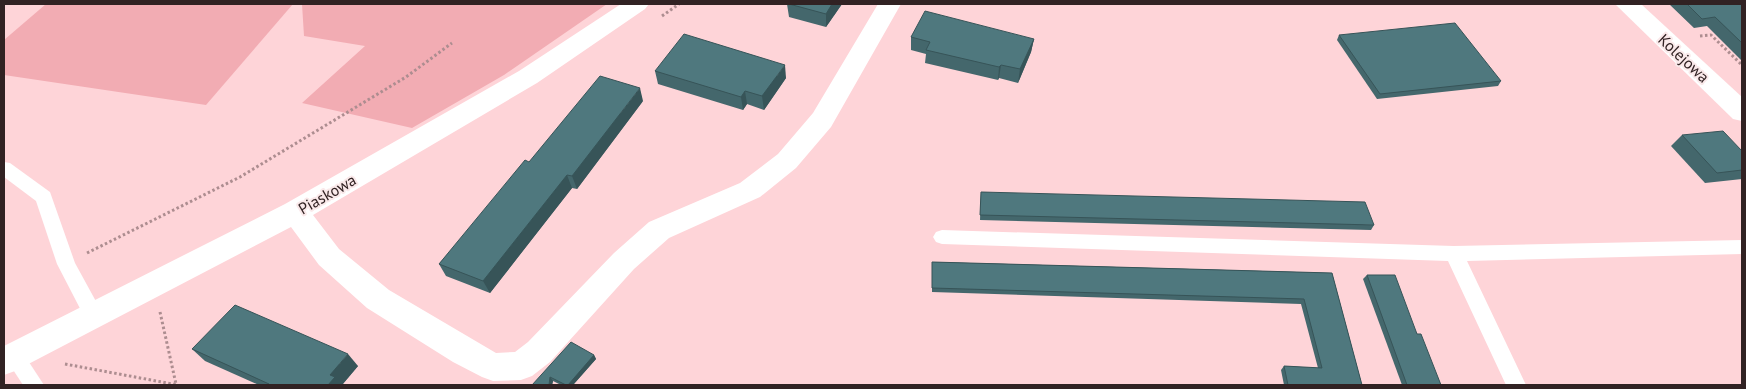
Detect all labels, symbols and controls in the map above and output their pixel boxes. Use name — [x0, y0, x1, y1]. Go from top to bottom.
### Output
street label: Kolejowa — [1654, 29, 1714, 87]
street label: Piaskowa — [295, 169, 359, 219]

